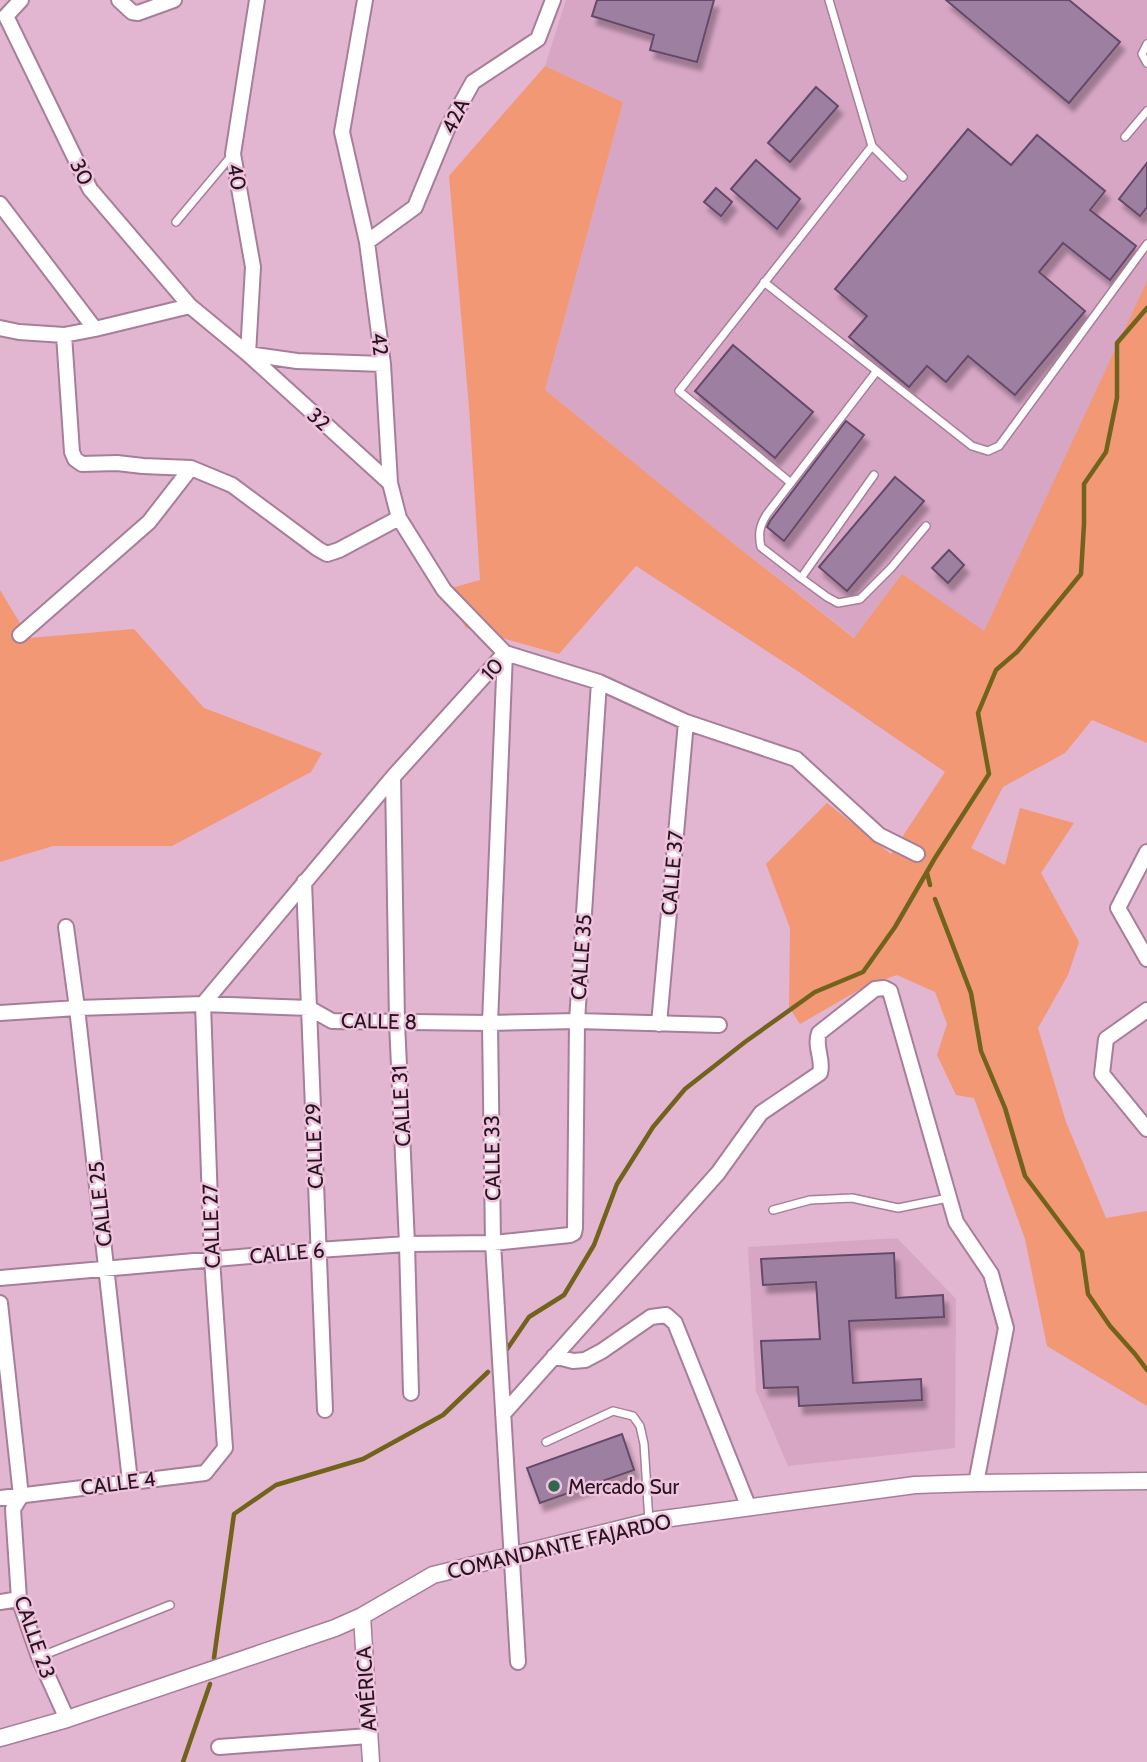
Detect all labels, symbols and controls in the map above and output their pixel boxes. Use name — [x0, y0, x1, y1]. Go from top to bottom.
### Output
street label: 42A — [436, 94, 474, 138]
street label: 30 — [65, 155, 99, 189]
street label: 40 — [222, 162, 252, 192]
street label: 42 — [366, 331, 394, 357]
street label: 32 — [302, 402, 336, 436]
street label: 10 — [476, 653, 508, 685]
street label: CALLE 37 — [656, 829, 688, 917]
street label: CALLE 35 — [566, 913, 596, 1001]
street label: CALLE 8 — [341, 1008, 417, 1034]
street label: CALLE 31 — [386, 1065, 416, 1147]
street label: CALLE 29 — [300, 1102, 328, 1190]
street label: CALLE 33 — [479, 1115, 505, 1201]
street label: CALLE 25 — [83, 1160, 117, 1248]
street label: CALLE 27 — [197, 1183, 225, 1269]
street label: CALLE 6 — [248, 1237, 326, 1269]
street label: CALLE 4 — [79, 1466, 157, 1500]
place label: Mercado Sur — [568, 1474, 680, 1499]
marker: Mercado Sur — [546, 1478, 562, 1494]
street label: COMANDANTE FAJARDO — [445, 1508, 673, 1584]
street label: CALLE 23 — [9, 1592, 61, 1682]
street label: AMÉRICA — [351, 1645, 381, 1732]

